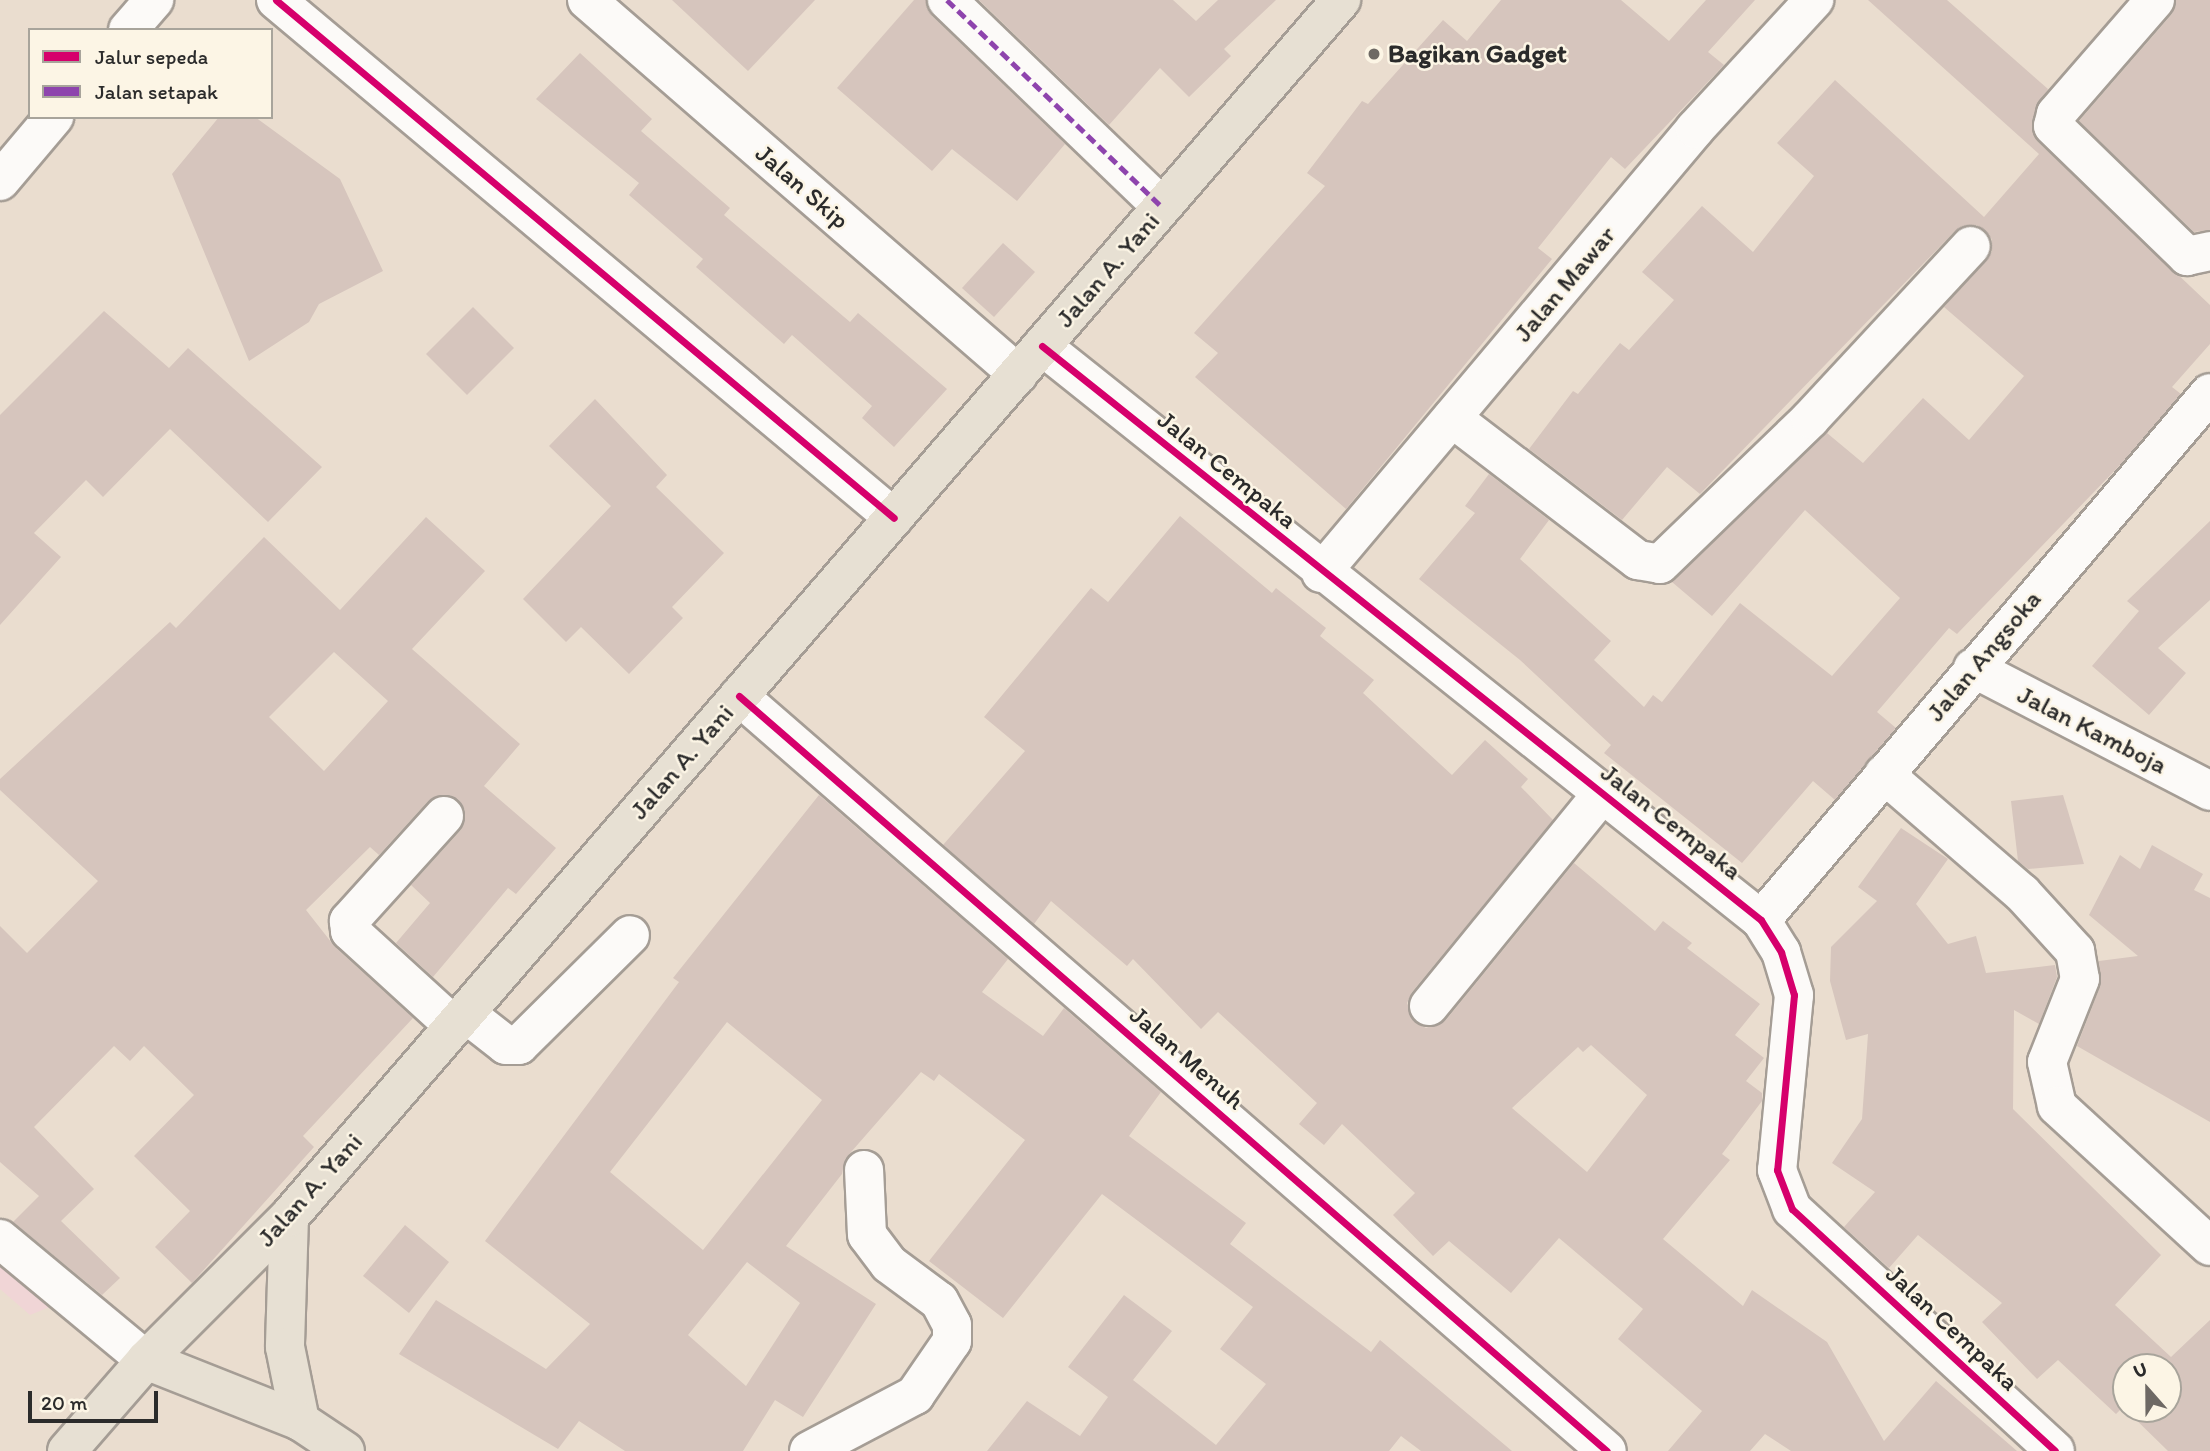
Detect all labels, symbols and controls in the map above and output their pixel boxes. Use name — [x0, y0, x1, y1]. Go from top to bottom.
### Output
legend — [28, 28, 273, 119]
place label: Bagikan Gadget — [1388, 38, 1567, 70]
text: Jalur sepeda — [95, 44, 208, 69]
marker: Bagikan Gadget — [1366, 46, 1382, 62]
text: Jalan setapak — [95, 79, 218, 104]
street label: Jalan Skip — [749, 138, 855, 236]
street label: Jalan A. Yani — [1050, 206, 1166, 334]
street label: Jalan Mawar — [1508, 220, 1622, 348]
street label: Jalan Cempaka — [1151, 405, 1303, 535]
street label: Jalan Angsoka — [1920, 584, 2048, 728]
street label: Jalan Kamboja — [2012, 679, 2172, 781]
street label: Jalan A. Yani — [624, 698, 740, 826]
street label: Jalan Cempaka — [1595, 758, 1747, 886]
street label: Jalan Menuh — [1124, 1000, 1250, 1116]
street label: Jalan A. Yani — [251, 1127, 369, 1253]
street label: Jalan Cempaka — [1880, 1259, 2024, 1397]
north arrow — [2112, 1353, 2182, 1423]
text: U — [2130, 1357, 2150, 1383]
scale bar — [32, 1378, 161, 1422]
text: 20 m — [41, 1390, 87, 1415]

